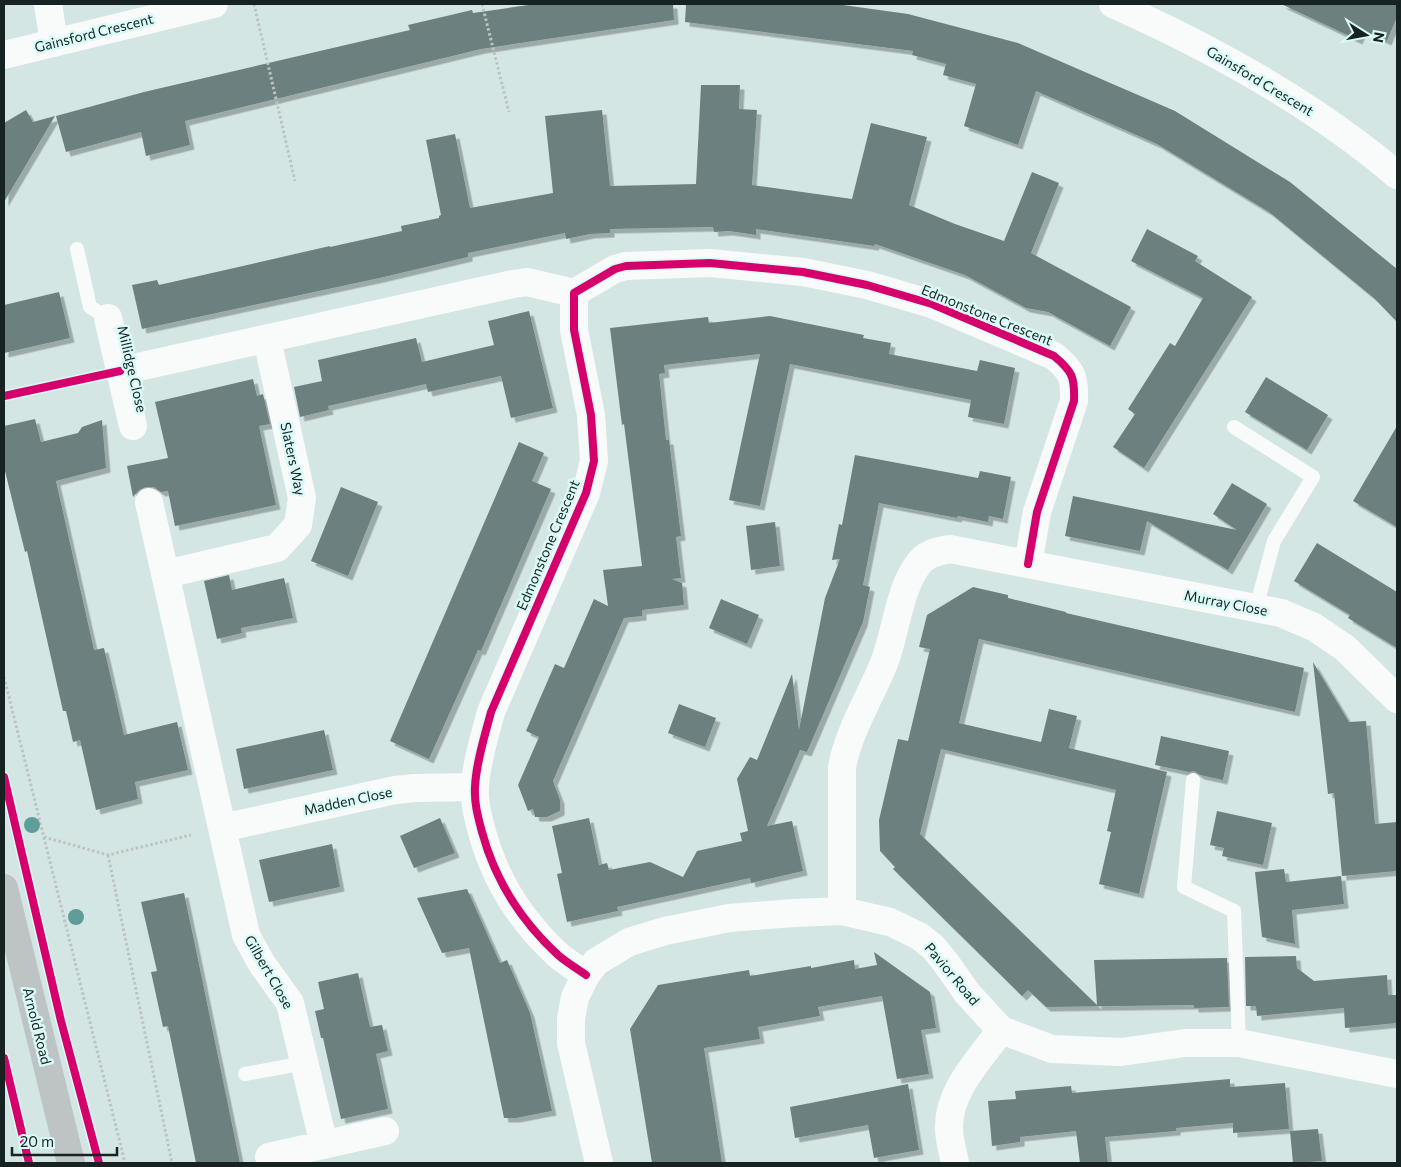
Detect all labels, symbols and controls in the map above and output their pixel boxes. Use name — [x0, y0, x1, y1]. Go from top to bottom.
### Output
street label: Gainsford Crescent — [33, 9, 155, 56]
north arrow — [1341, 10, 1391, 60]
text: N — [1370, 31, 1389, 44]
street label: Gainsford Crescent — [1204, 42, 1317, 119]
street label: Edmonstone Crescent — [919, 280, 1056, 349]
street label: Millidge Close — [114, 324, 151, 414]
street label: Slaters Way — [277, 421, 310, 497]
street label: Edmonstone Crescent — [512, 477, 583, 613]
street label: Murray Close — [1183, 586, 1269, 619]
street label: Madden Close — [302, 783, 394, 818]
street label: Gilbert Close — [242, 932, 297, 1012]
street label: Pavior Road — [921, 939, 983, 1008]
street label: Arnold Road — [20, 986, 55, 1066]
scale bar — [12, 1124, 118, 1156]
text: 20 m — [20, 1132, 54, 1150]

